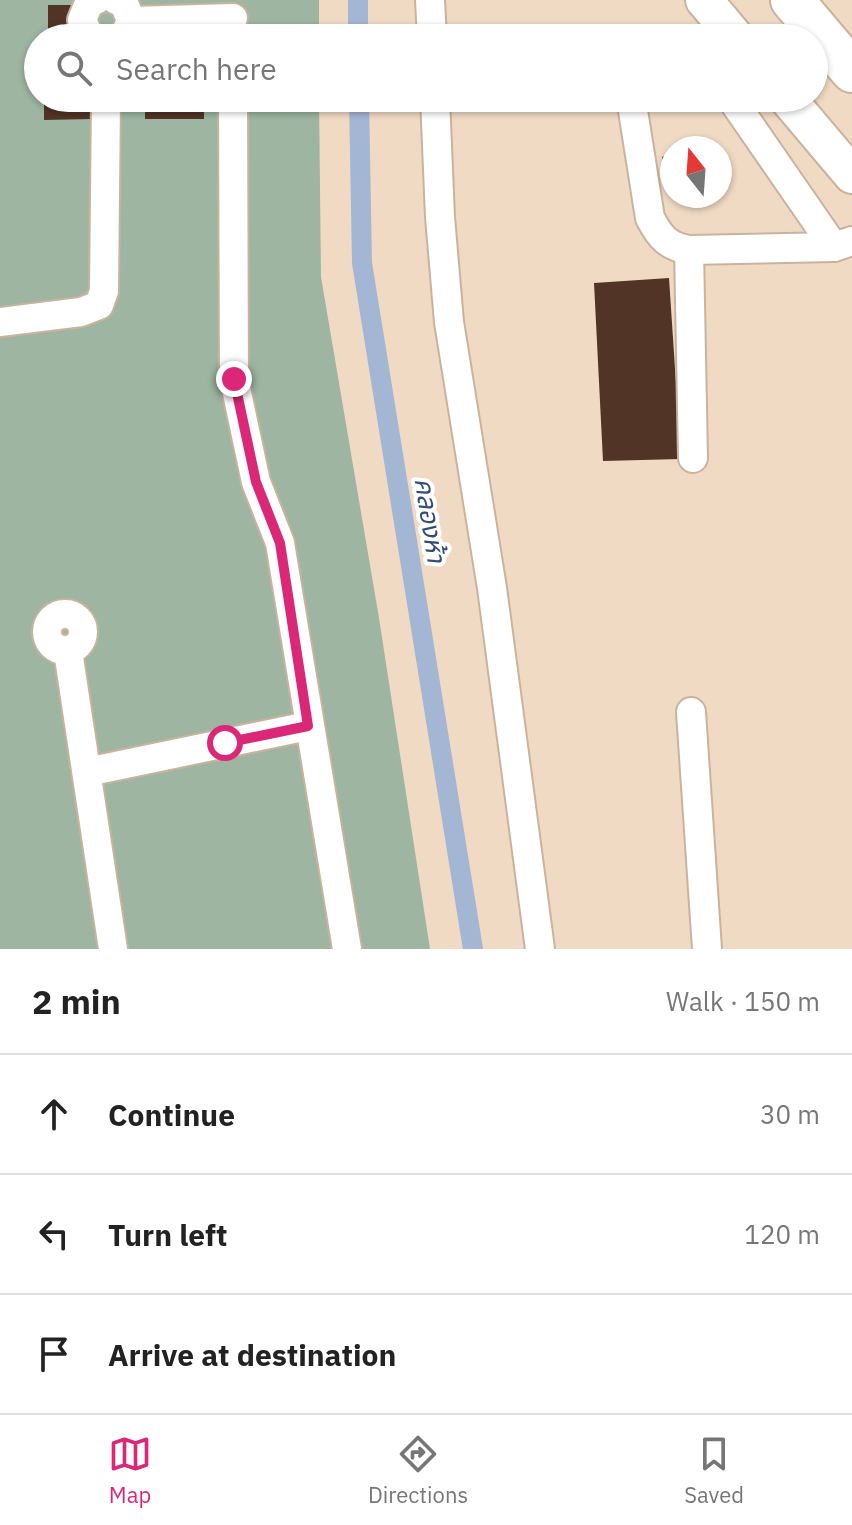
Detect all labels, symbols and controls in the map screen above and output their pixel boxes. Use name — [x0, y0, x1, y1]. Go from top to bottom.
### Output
search box — [24, 24, 828, 112]
icon: search — [52, 46, 96, 90]
text: Search here — [116, 49, 277, 88]
north arrow — [660, 136, 732, 208]
route end — [216, 361, 252, 397]
water label: คลองห้า — [408, 475, 455, 566]
route start — [207, 725, 243, 761]
text: 2 min — [32, 979, 121, 1023]
text: Walk · 150 m — [666, 984, 820, 1018]
icon: ahead — [32, 1092, 76, 1136]
text: Continue — [108, 1095, 235, 1134]
text: 30 m — [760, 1097, 820, 1131]
icon: left — [32, 1212, 76, 1256]
text: Turn left — [108, 1215, 227, 1254]
text: 120 m — [744, 1217, 820, 1251]
icon: arrive — [32, 1332, 76, 1376]
text: Arrive at destination — [108, 1335, 396, 1374]
tab: Map — [108, 1432, 152, 1509]
tab: Directions — [368, 1432, 468, 1509]
tab: Saved — [684, 1432, 744, 1509]

